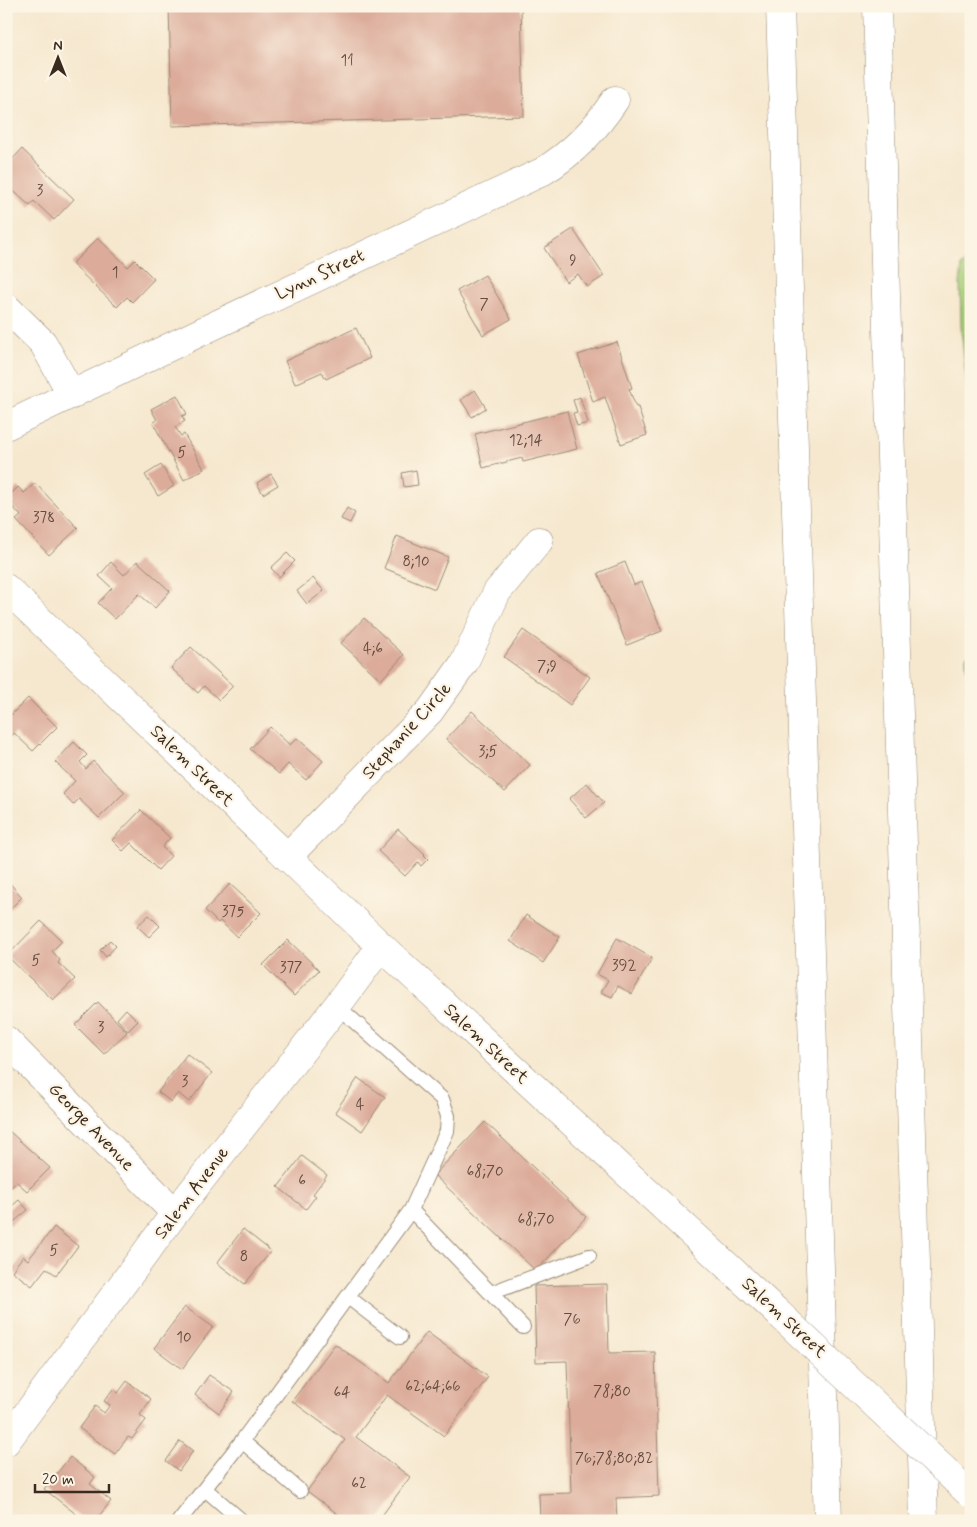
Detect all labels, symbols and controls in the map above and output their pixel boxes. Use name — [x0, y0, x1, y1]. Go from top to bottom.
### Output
north arrow — [32, 32, 82, 82]
text: N — [53, 37, 63, 55]
house number: 11 — [340, 51, 354, 71]
house number: 3 — [37, 181, 44, 201]
street label: Lynn Street — [271, 244, 369, 306]
house number: 9 — [569, 251, 577, 271]
house number: 1 — [112, 263, 118, 283]
house number: 7 — [479, 295, 489, 315]
house number: 12;14 — [509, 431, 543, 451]
house number: 5 — [177, 443, 187, 463]
house number: 378 — [33, 508, 55, 528]
house number: 8;10 — [402, 552, 430, 572]
house number: 4;6 — [363, 639, 383, 659]
house number: 7;9 — [537, 657, 557, 677]
street label: Stephanie Circle — [357, 677, 457, 785]
street label: Salem Street — [145, 720, 240, 812]
house number: 3;5 — [478, 742, 498, 762]
house number: 375 — [222, 902, 244, 922]
house number: 5 — [31, 951, 41, 971]
house number: 392 — [612, 956, 636, 976]
house number: 377 — [280, 958, 302, 978]
street label: Salem Street — [438, 998, 534, 1090]
house number: 3 — [98, 1018, 105, 1038]
house number: 3 — [182, 1072, 189, 1092]
street label: George Avenue — [42, 1078, 139, 1177]
house number: 4 — [356, 1095, 365, 1115]
street label: Salem Avenue — [149, 1142, 235, 1244]
house number: 68;70 — [466, 1162, 504, 1182]
house number: 6 — [298, 1171, 306, 1191]
house number: 68;70 — [517, 1210, 555, 1230]
house number: 5 — [49, 1241, 59, 1261]
house number: 8 — [240, 1247, 248, 1267]
street label: Salem Street — [736, 1272, 832, 1364]
house number: 76 — [563, 1310, 581, 1330]
house number: 10 — [176, 1328, 192, 1348]
house number: 62;64;66 — [405, 1377, 461, 1397]
house number: 78;80 — [593, 1382, 631, 1402]
house number: 64 — [334, 1383, 350, 1403]
house number: 76;78;80;82 — [575, 1449, 653, 1469]
scale bar — [35, 1462, 109, 1494]
text: 20 m — [42, 1470, 74, 1490]
house number: 62 — [351, 1474, 367, 1494]

